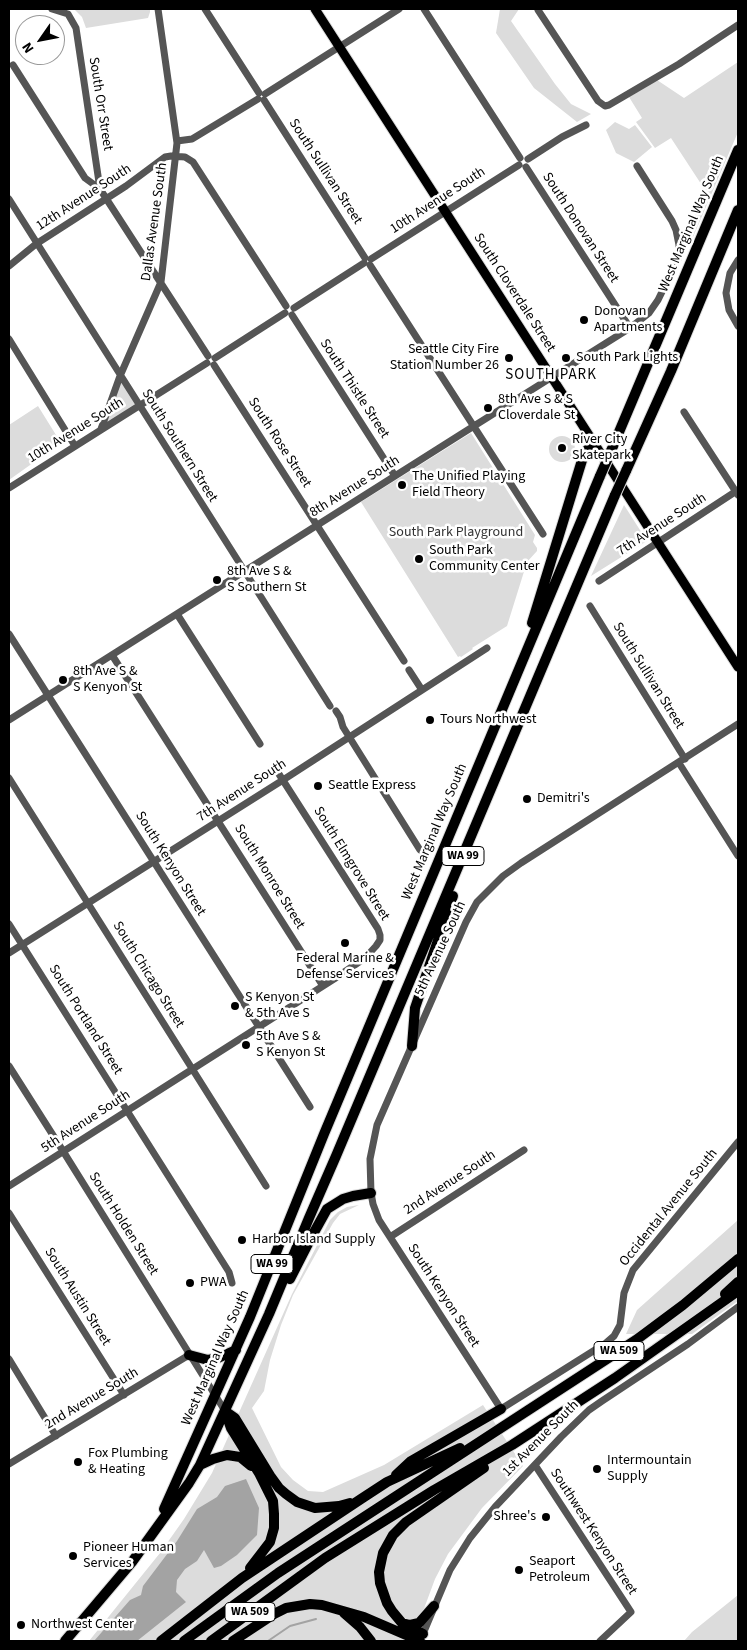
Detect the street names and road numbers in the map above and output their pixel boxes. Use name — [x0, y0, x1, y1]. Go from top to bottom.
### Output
street label: South Orr Street — [84, 56, 116, 152]
street label: South Sullivan Street — [285, 116, 365, 228]
street label: West Marginal Way South — [656, 153, 728, 295]
street label: 12th Avenue South — [33, 161, 135, 235]
street label: Dallas Avenue South — [138, 162, 172, 282]
street label: 10th Avenue South — [387, 164, 489, 238]
street label: South Donovan Street — [538, 170, 622, 286]
street label: South Cloverdale Street — [469, 230, 559, 356]
street label: South Thistle Street — [316, 336, 392, 442]
street label: South Southern Street — [137, 386, 221, 506]
street label: 10th Avenue South — [25, 395, 127, 467]
street label: South Rose Street — [244, 395, 314, 491]
street label: 8th Avenue South — [307, 453, 403, 521]
street label: 7th Avenue South — [614, 490, 710, 560]
street label: South Sullivan Street — [608, 620, 688, 732]
street label: 7th Avenue South — [194, 756, 290, 826]
street label: West Marginal Way South — [399, 761, 471, 903]
street label: South Elmgrove Street — [309, 804, 393, 924]
street label: South Kenyon Street — [131, 809, 209, 919]
street label: South Monroe Street — [230, 822, 308, 932]
road number: WA 99 — [442, 846, 484, 866]
street label: 5th Avenue South — [412, 899, 470, 999]
street label: South Chicago Street — [108, 919, 188, 1031]
street label: South Portland Street — [44, 962, 126, 1078]
street label: 5th Avenue South — [38, 1087, 134, 1157]
street label: Occidental Avenue South — [616, 1146, 722, 1270]
street label: 2nd Avenue South — [401, 1147, 499, 1219]
street label: South Holden Street — [85, 1169, 161, 1279]
street label: South Kenyon Street — [403, 1241, 483, 1351]
street label: South Austin Street — [40, 1245, 114, 1349]
road number: WA 99 — [251, 1254, 293, 1274]
street label: West Marginal Way South — [178, 1288, 254, 1428]
road number: WA 509 — [594, 1342, 644, 1360]
street label: 2nd Avenue South — [42, 1364, 142, 1434]
street label: 1st Avenue South — [499, 1397, 583, 1481]
street label: Southwest Kenyon Street — [546, 1466, 640, 1598]
road number: WA 509 — [225, 1602, 275, 1621]

